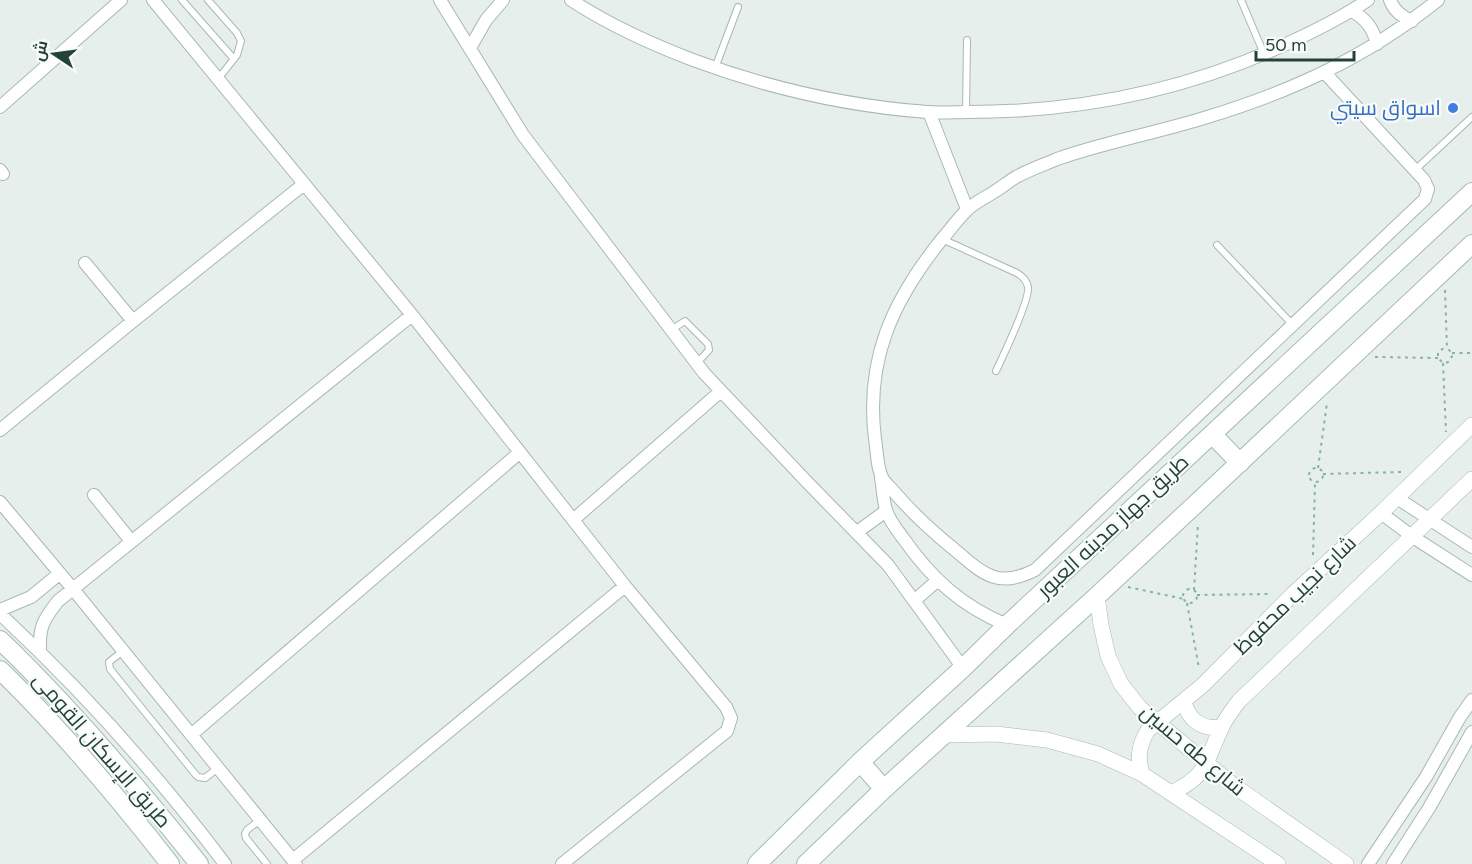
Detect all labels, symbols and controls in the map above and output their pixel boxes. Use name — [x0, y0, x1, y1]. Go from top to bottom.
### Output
north arrow — [24, 24, 84, 84]
scale bar — [1256, 24, 1354, 62]
text: 50 m — [1265, 34, 1307, 56]
text: ش — [28, 39, 51, 63]
place label: اسواق سيتي — [1330, 95, 1441, 124]
marker: اسواق سيتي — [1446, 101, 1460, 115]
street label: طريق جهاز مدينه العبور — [1031, 449, 1194, 604]
street label: شارع نجيب محفوظ — [1228, 530, 1362, 661]
street label: طريق الإسكان القومى — [27, 667, 177, 833]
street label: شارع طه حسين — [1134, 698, 1251, 802]

